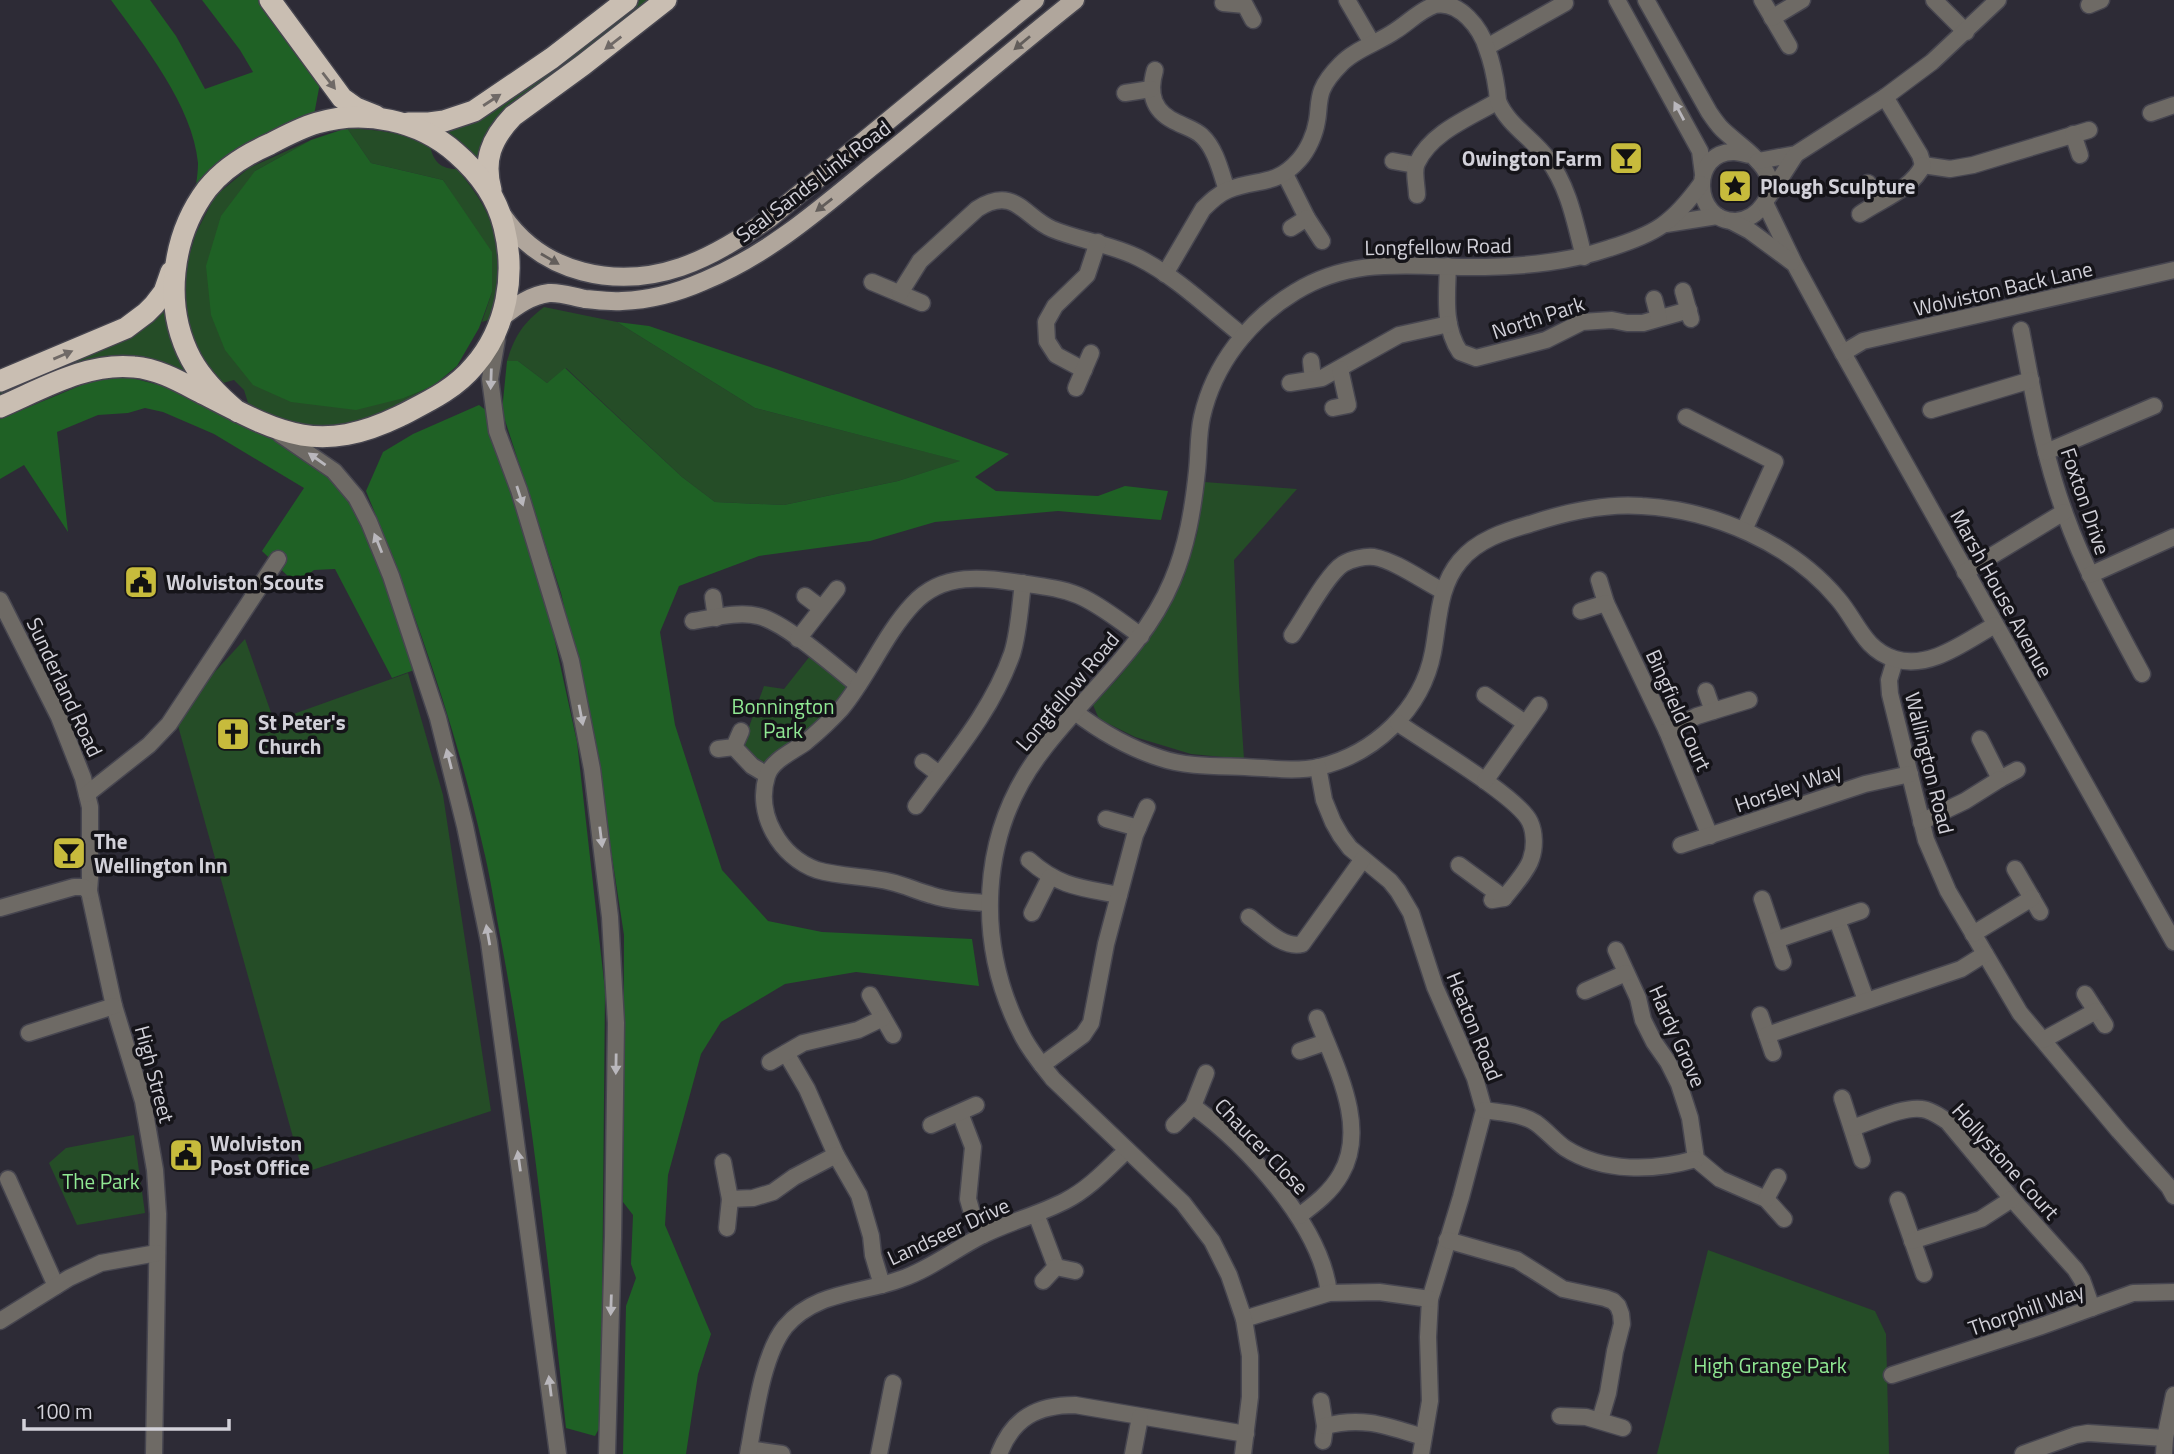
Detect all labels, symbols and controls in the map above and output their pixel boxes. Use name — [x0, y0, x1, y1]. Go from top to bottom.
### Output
one-way arrow — [604, 35, 622, 50]
one-way arrow — [1014, 36, 1032, 51]
one-way arrow — [321, 72, 335, 90]
one-way arrow — [483, 93, 502, 106]
one-way arrow — [1674, 101, 1685, 121]
street label: Seal Sands Link Road — [729, 112, 897, 250]
bar icon: Owington Farm — [1607, 139, 1645, 177]
place label: Owington Farm — [1462, 142, 1602, 174]
place icon: Plough Sculpture — [1716, 167, 1754, 205]
place label: Plough Sculpture — [1760, 170, 1916, 202]
one-way arrow — [816, 198, 834, 213]
street label: Longfellow Road — [1364, 229, 1512, 263]
street label: Wolviston Back Lane — [1910, 252, 2096, 324]
one-way arrow — [541, 253, 560, 265]
street label: North Park — [1487, 287, 1589, 347]
one-way arrow — [53, 349, 74, 360]
one-way arrow — [486, 368, 497, 390]
street label: Foxton Drive — [2053, 443, 2119, 559]
one-way arrow — [308, 452, 326, 466]
one-way arrow — [515, 485, 526, 506]
street label: Marsh House Avenue — [1942, 503, 2062, 683]
one-way arrow — [372, 533, 383, 554]
public building icon: Wolviston Scouts — [122, 563, 160, 601]
place label: Wolviston Scouts — [166, 566, 324, 598]
street label: Sunderland Road — [19, 612, 111, 762]
street label: Longfellow Road — [1007, 624, 1127, 758]
street label: Bingfield Court — [1638, 644, 1720, 777]
street label: Wallington Road — [1897, 689, 1963, 837]
park label: Bonnington Park — [732, 690, 834, 746]
one-way arrow — [576, 704, 587, 726]
place label: St Peter's Church — [258, 706, 346, 762]
church icon: St Peter's Church — [214, 715, 252, 753]
one-way arrow — [443, 748, 454, 770]
street label: Horsley Way — [1730, 754, 1846, 820]
place label: The Wellington Inn — [94, 825, 228, 881]
one-way arrow — [596, 826, 607, 848]
bar icon: The Wellington Inn — [50, 834, 88, 872]
one-way arrow — [482, 924, 493, 946]
street label: Heaton Road — [1439, 967, 1511, 1085]
street label: Hardy Grove — [1641, 980, 1715, 1092]
street label: High Street — [127, 1022, 184, 1127]
one-way arrow — [610, 1053, 622, 1075]
street label: Chaucer Close — [1208, 1090, 1316, 1202]
street label: Hollystone Court — [1945, 1095, 2068, 1227]
place label: Wolviston Post Office — [210, 1127, 310, 1183]
public building icon: Wolviston Post Office — [167, 1136, 205, 1174]
one-way arrow — [514, 1150, 525, 1172]
park label: The Park — [62, 1165, 140, 1197]
street label: Landseer Drive — [882, 1189, 1014, 1273]
street label: Thorphill Way — [1964, 1274, 2088, 1344]
one-way arrow — [606, 1294, 617, 1316]
park label: High Grange Park — [1693, 1349, 1847, 1381]
one-way arrow — [544, 1375, 555, 1397]
scale bar — [24, 1388, 229, 1432]
text: 100 m — [35, 1395, 92, 1427]

